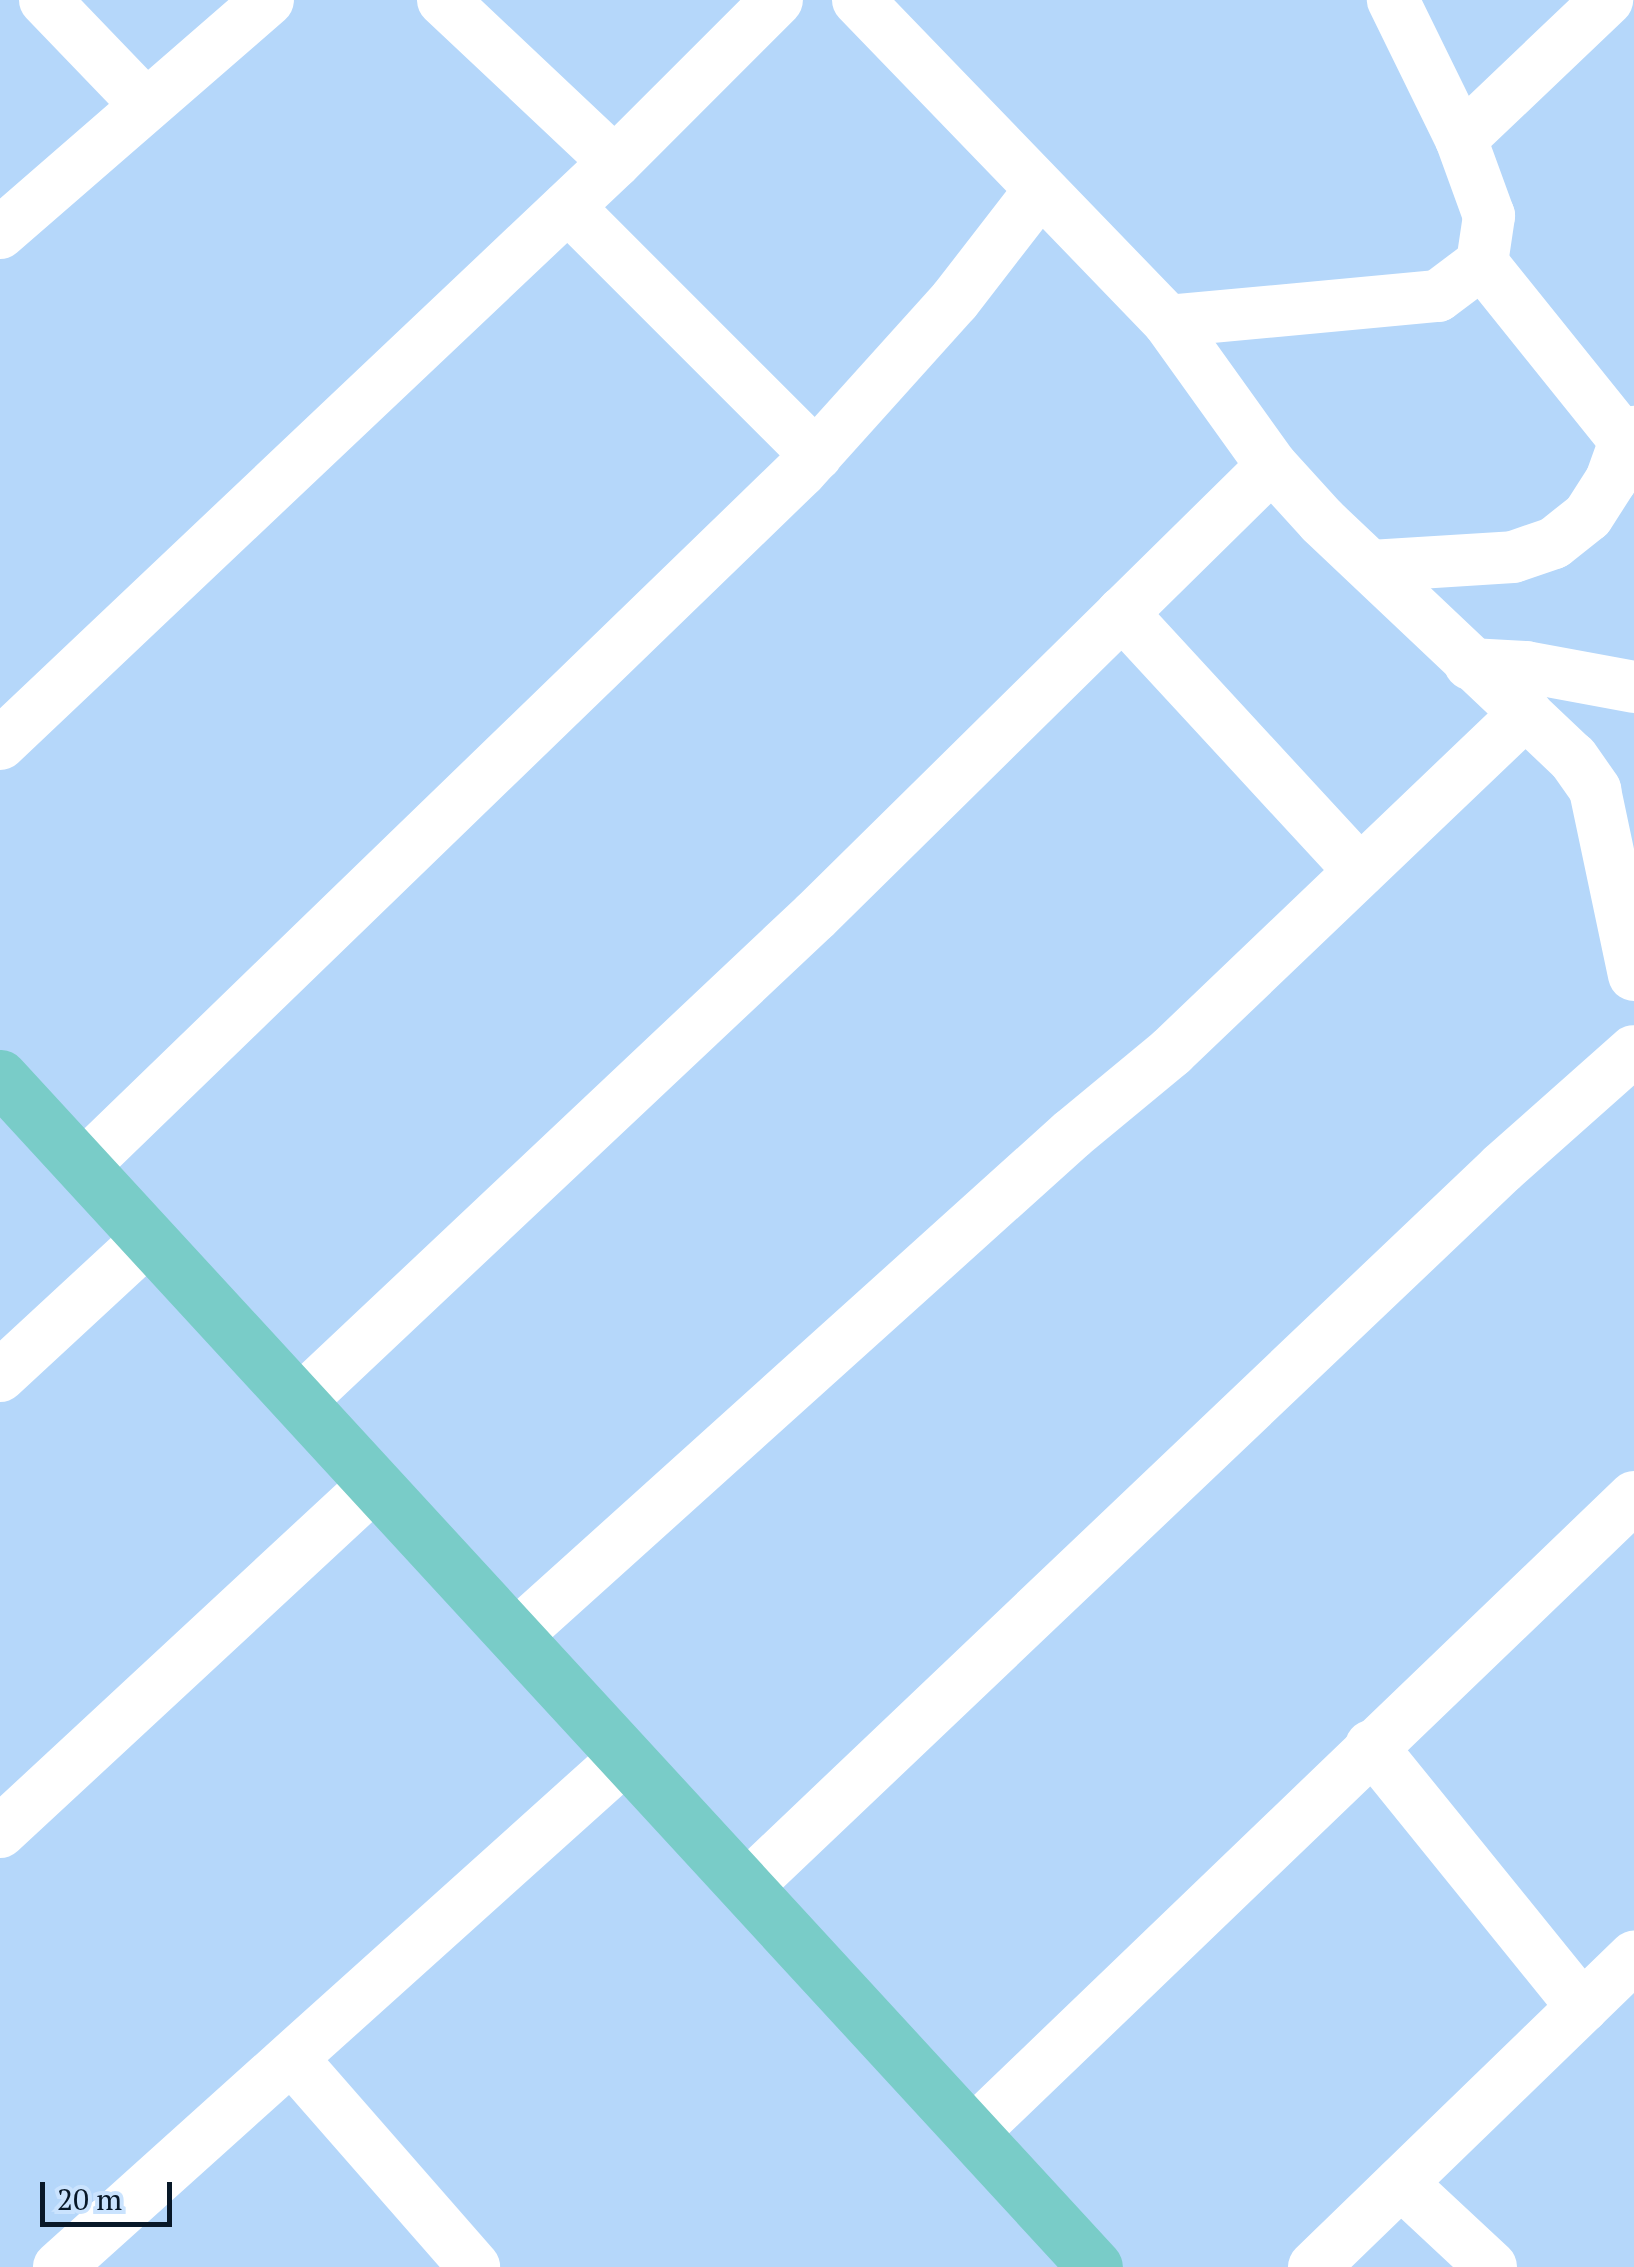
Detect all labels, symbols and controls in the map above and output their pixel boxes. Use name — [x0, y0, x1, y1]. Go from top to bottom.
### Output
scale bar — [45, 2162, 178, 2224]
text: 20 m — [57, 2179, 122, 2219]

